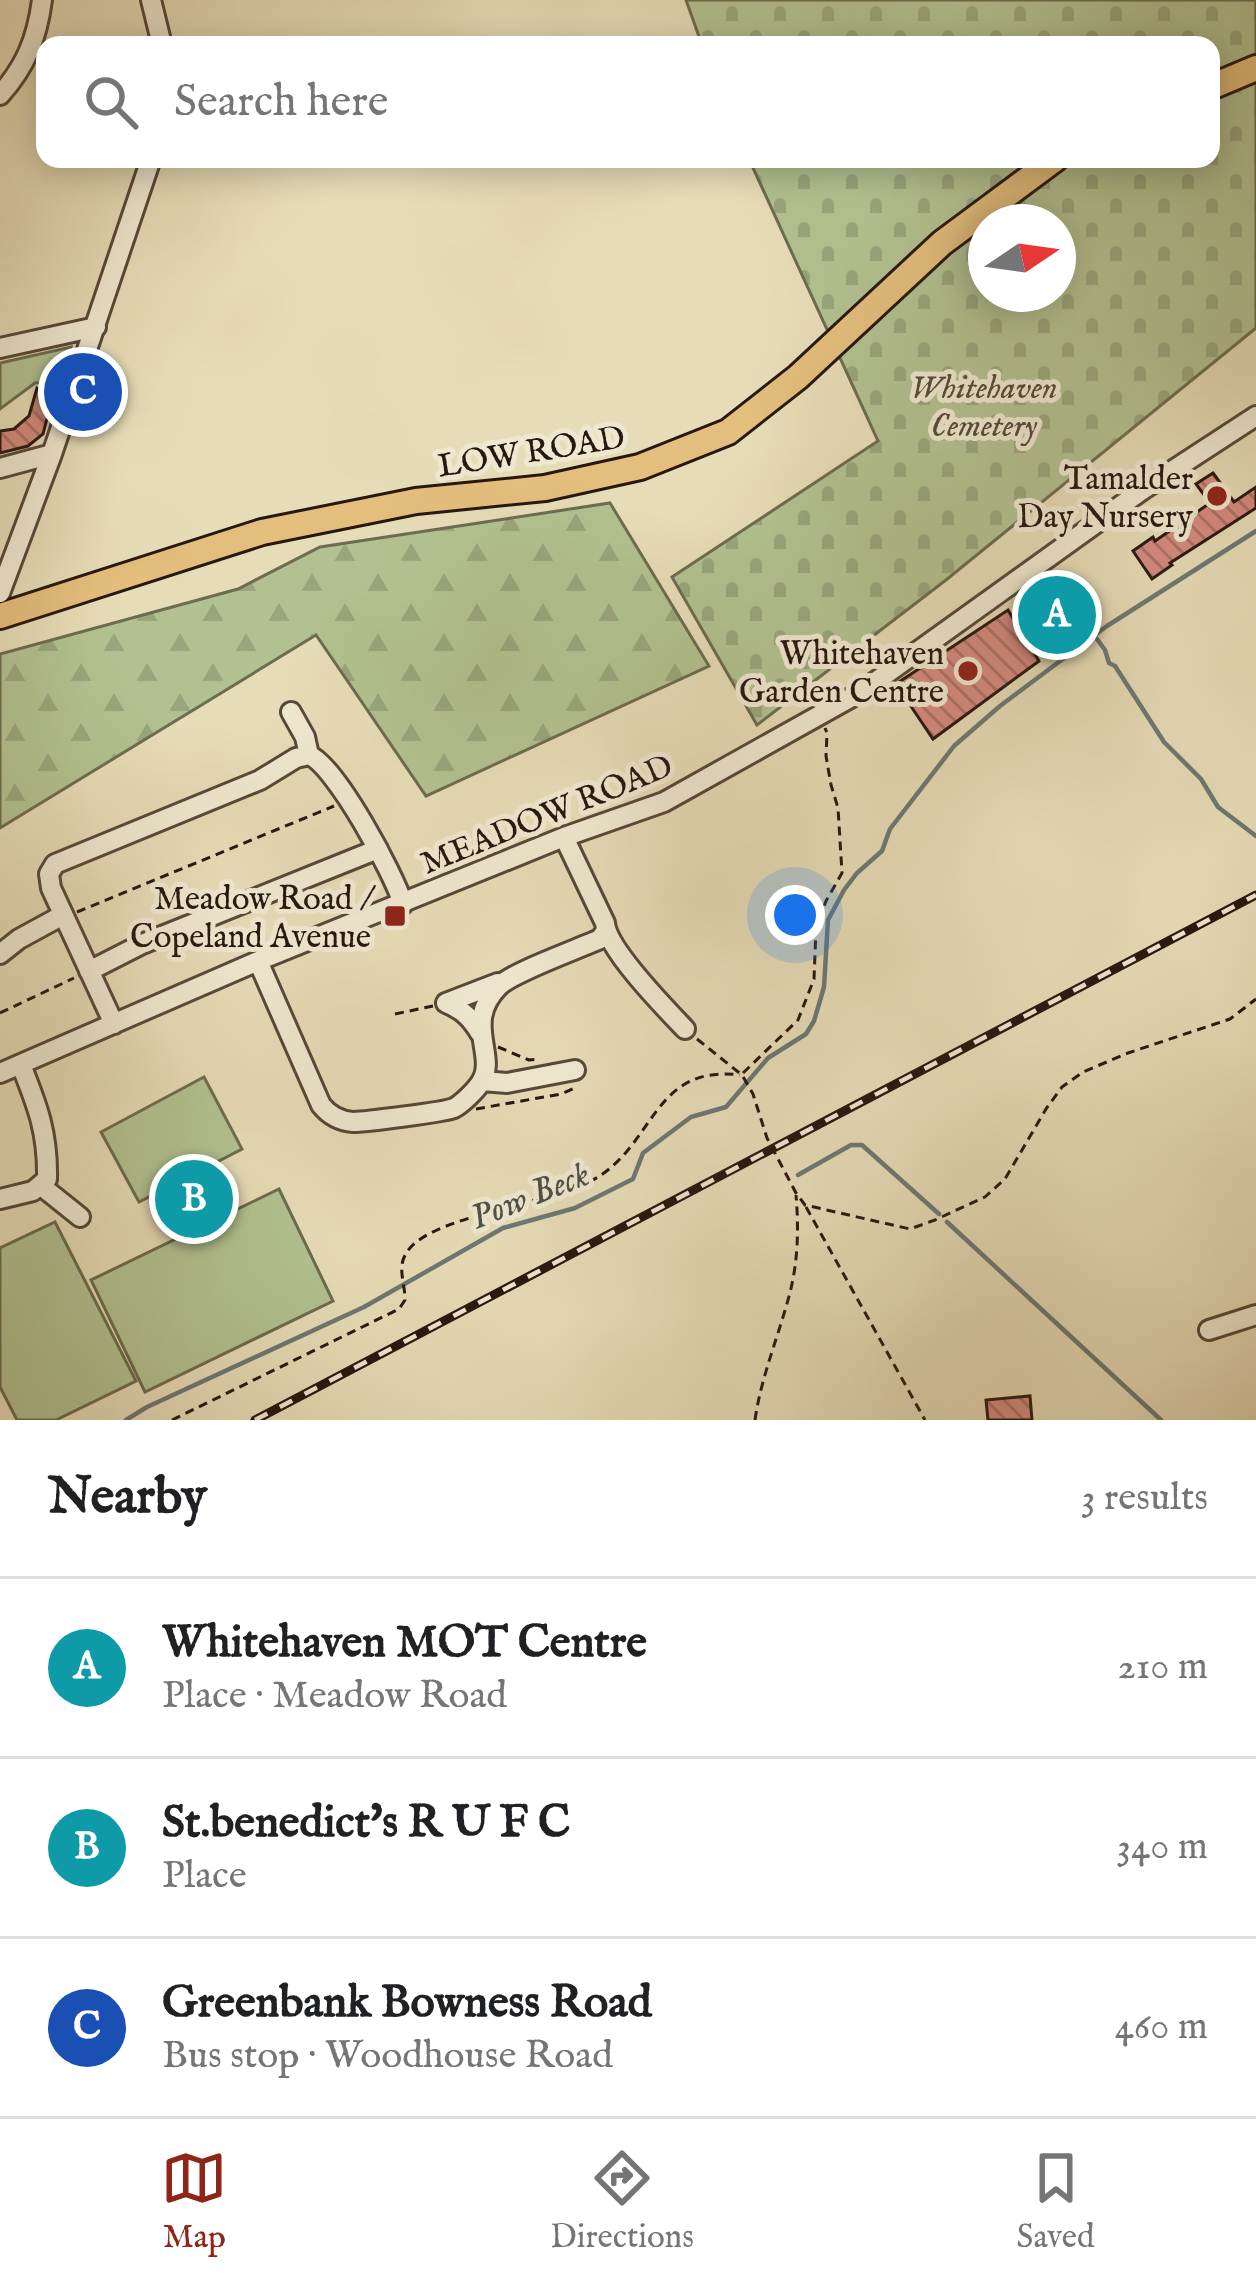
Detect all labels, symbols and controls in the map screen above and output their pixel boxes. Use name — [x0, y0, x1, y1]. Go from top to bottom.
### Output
search box — [36, 36, 1220, 168]
icon: search — [78, 69, 144, 135]
text: Search here — [174, 74, 388, 131]
north arrow — [968, 204, 1076, 312]
pin: C — [44, 347, 122, 437]
park label: Whitehaven Cemetery — [910, 368, 1058, 448]
street label: LOW ROAD — [435, 417, 628, 488]
place label: Tamalder Day Nursery — [1017, 459, 1194, 539]
marker: Tamalder Day Nursery — [1204, 483, 1230, 509]
pin: A — [1018, 570, 1096, 660]
place label: Whitehaven Garden Centre — [739, 634, 944, 714]
marker: Whitehaven Garden Centre — [955, 658, 981, 684]
street label: MEADOW ROAD — [415, 746, 679, 885]
place label: Meadow Road / Copeland Avenue — [130, 879, 377, 959]
your location — [765, 885, 825, 945]
marker: Meadow Road / Copeland Avenue — [382, 903, 408, 929]
water label: Pow Beck — [464, 1152, 597, 1241]
pin: B — [155, 1154, 233, 1244]
text: Nearby — [48, 1466, 207, 1531]
text: 3 results — [1081, 1474, 1208, 1523]
text: Whitehaven MOT Centre — [162, 1615, 647, 1672]
text: A — [74, 1643, 100, 1692]
text: 210 m — [1118, 1643, 1208, 1692]
text: Place · Meadow Road — [162, 1672, 507, 1721]
text: St.benedict's R U F C — [162, 1795, 570, 1852]
text: B — [74, 1823, 100, 1872]
text: 340 m — [1117, 1823, 1208, 1872]
text: Place — [162, 1852, 247, 1901]
text: Greenbank Bowness Road — [162, 1975, 652, 2032]
text: C — [73, 2003, 101, 2052]
text: 460 m — [1115, 2003, 1208, 2052]
text: Bus stop · Woodhouse Road — [162, 2032, 613, 2081]
tab: Map — [161, 2145, 227, 2259]
tab: Directions — [550, 2145, 694, 2259]
tab: Saved — [1017, 2145, 1095, 2259]

